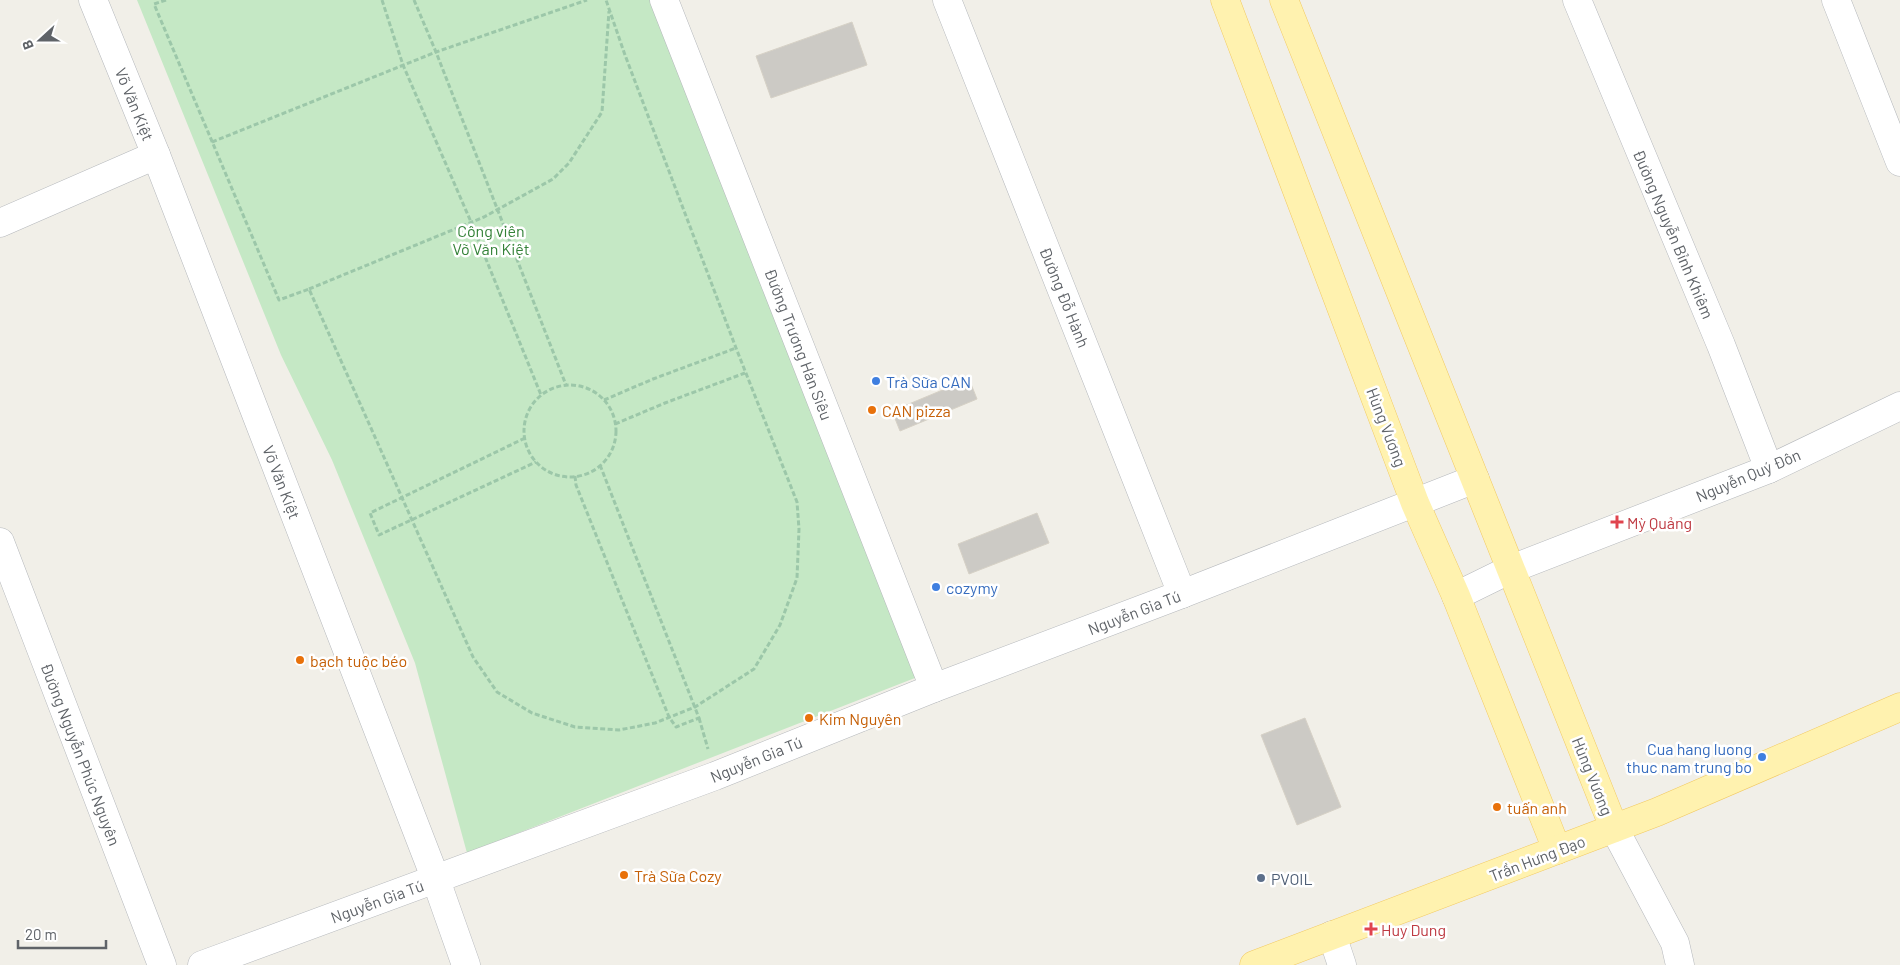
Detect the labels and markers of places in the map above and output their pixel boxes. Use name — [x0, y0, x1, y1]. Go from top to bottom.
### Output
place label: Trà Sữa CAN — [886, 372, 971, 391]
marker: Trà Sữa CAN — [870, 375, 882, 387]
place label: CAN pizza — [882, 401, 951, 420]
marker: CAN pizza — [866, 404, 878, 416]
place label: Mỳ Quảng — [1627, 513, 1692, 532]
marker: Mỳ Quảng — [1611, 516, 1623, 528]
place label: cozymy — [946, 578, 999, 597]
marker: cozymy — [930, 581, 942, 593]
place label: bạch tuộc béo — [310, 651, 407, 670]
marker: bạch tuộc béo — [294, 654, 306, 666]
place label: Kim Nguyên — [819, 709, 902, 728]
marker: Kim Nguyên — [803, 712, 815, 724]
place label: Cua hang luong thuc nam trung bo — [1626, 739, 1752, 776]
marker: Cua hang luong thuc nam trung bo — [1756, 751, 1768, 763]
place label: tuấn anh — [1507, 798, 1567, 817]
marker: tuấn anh — [1491, 801, 1503, 813]
place label: Trà Sữa Cozy — [634, 866, 722, 885]
marker: Trà Sữa Cozy — [618, 869, 630, 881]
place label: PVOIL — [1271, 869, 1313, 888]
marker: PVOIL — [1255, 872, 1267, 884]
place label: Huy Dung — [1381, 920, 1446, 939]
marker: Huy Dung — [1365, 923, 1377, 935]

